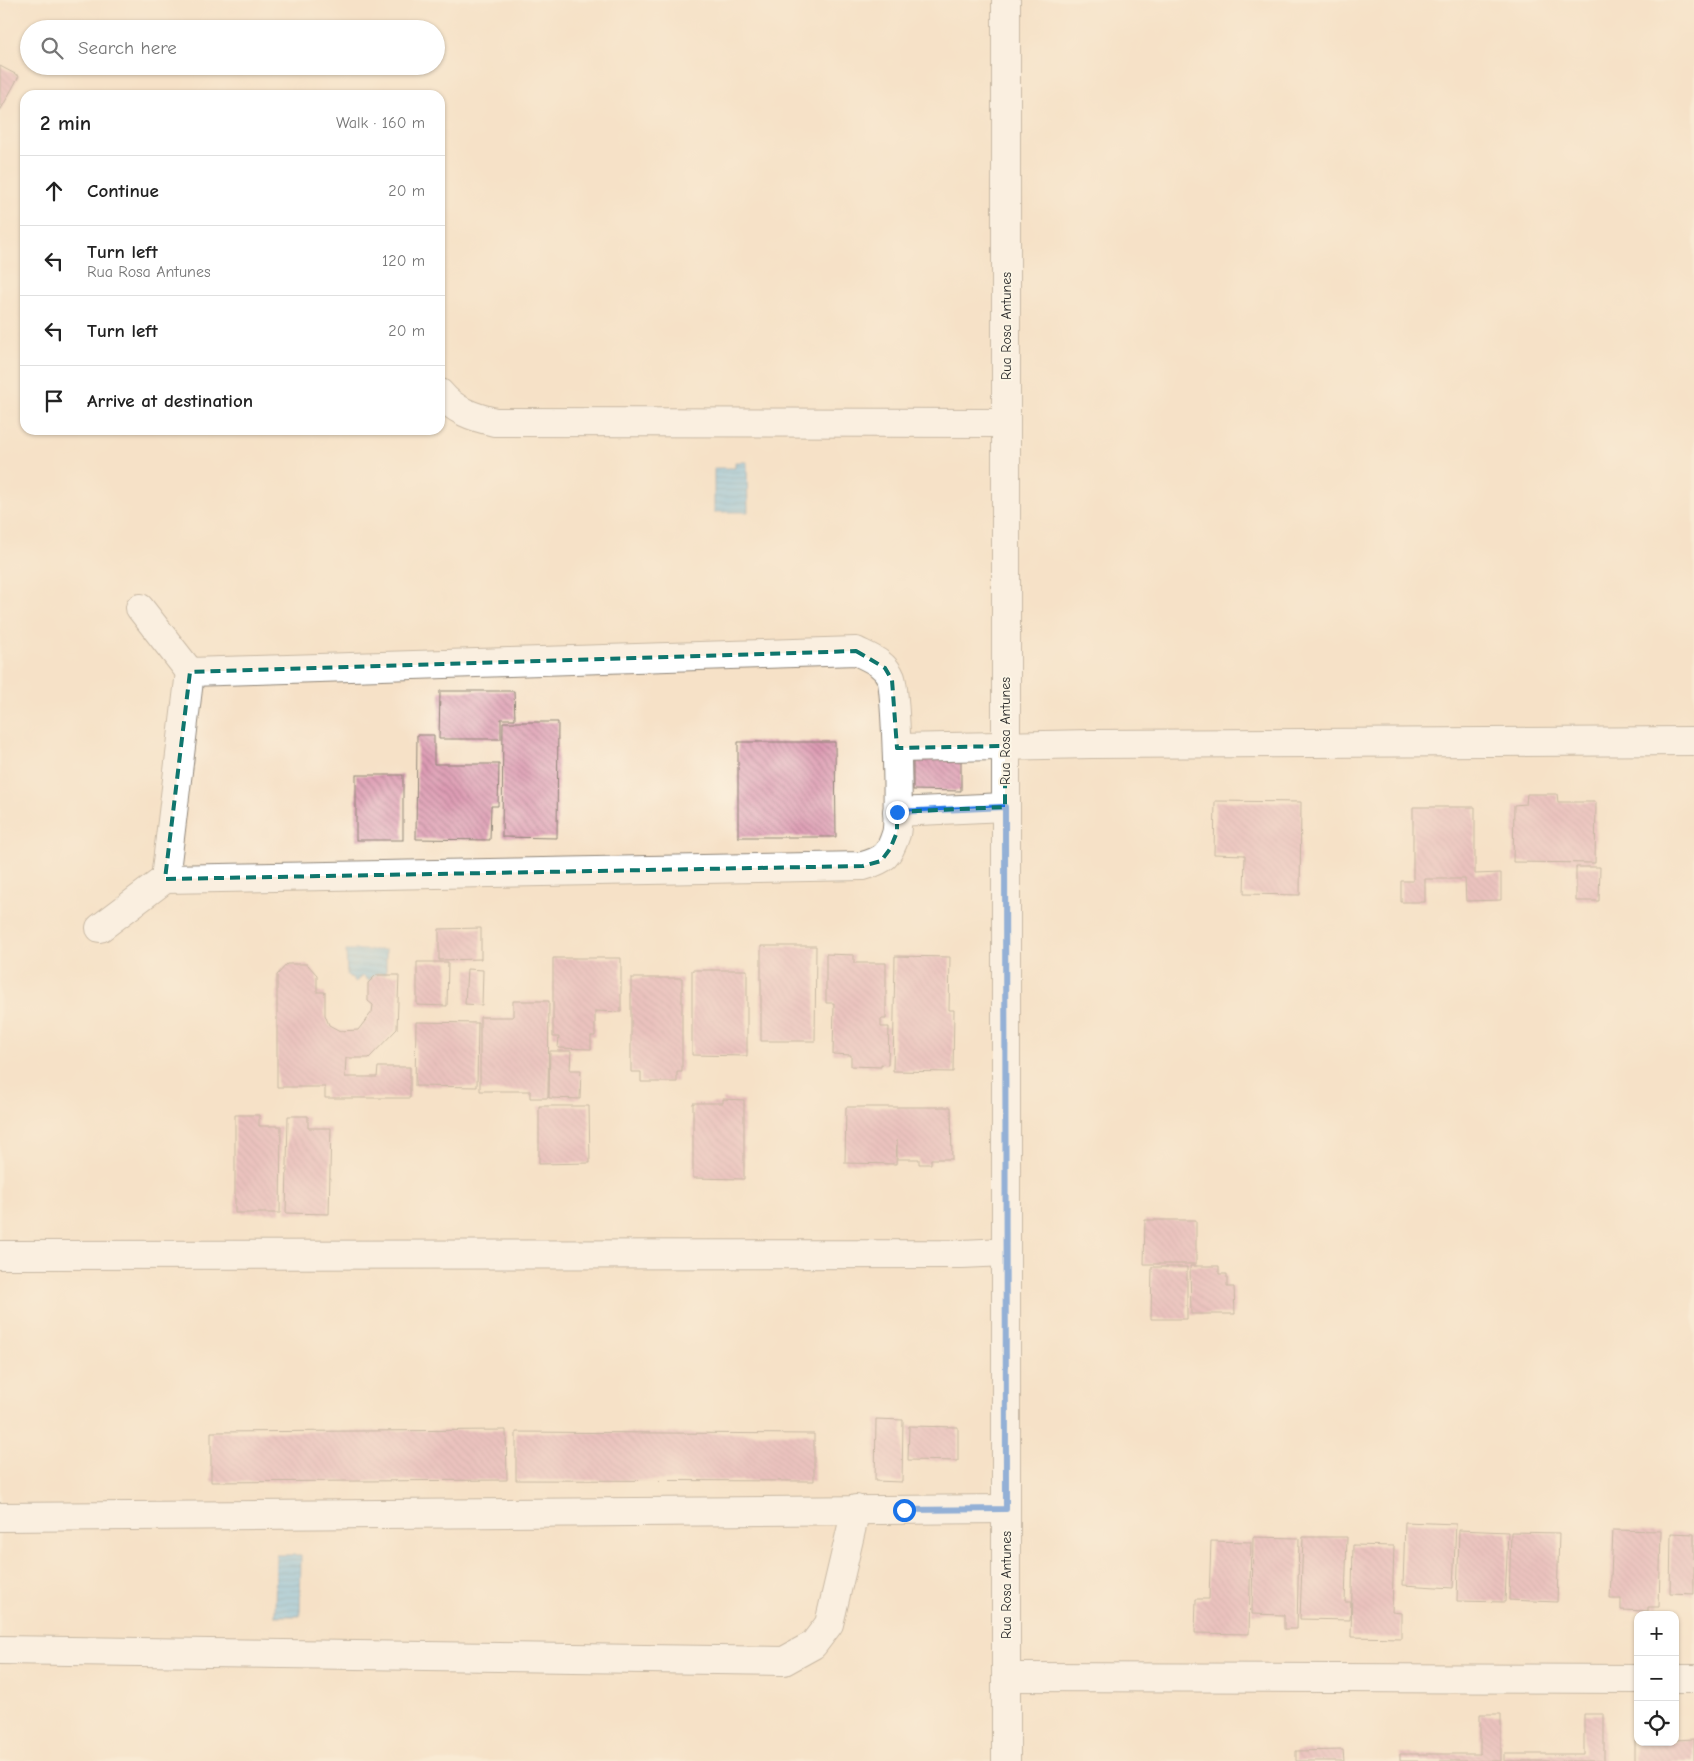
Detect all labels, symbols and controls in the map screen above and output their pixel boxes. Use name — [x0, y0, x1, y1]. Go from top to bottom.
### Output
search box — [20, 20, 445, 75]
icon: search — [38, 34, 66, 62]
text: Search here — [78, 37, 177, 59]
text: 2 min — [40, 111, 91, 135]
text: Walk · 160 m — [336, 114, 425, 132]
icon: ahead — [40, 177, 68, 205]
text: Continue — [87, 180, 159, 202]
text: 20 m — [388, 182, 425, 200]
text: Turn left — [87, 241, 158, 263]
icon: left — [40, 247, 68, 275]
text: 120 m — [382, 252, 425, 270]
text: Rua Rosa Antunes — [87, 263, 211, 281]
street label: Rua Rosa Antunes — [998, 272, 1015, 380]
icon: left — [40, 317, 68, 345]
text: Turn left — [87, 320, 158, 342]
text: 20 m — [388, 322, 425, 340]
icon: arrive — [40, 387, 68, 415]
text: Arrive at destination — [87, 390, 253, 412]
street label: Rua Rosa Antunes — [997, 677, 1014, 785]
route end — [886, 801, 909, 824]
route start — [893, 1499, 916, 1522]
street label: Rua Rosa Antunes — [998, 1531, 1015, 1639]
map controls — [1634, 1611, 1679, 1746]
button: + — [1634, 1611, 1679, 1656]
button: − — [1634, 1656, 1679, 1701]
button: locate — [1634, 1701, 1679, 1746]

